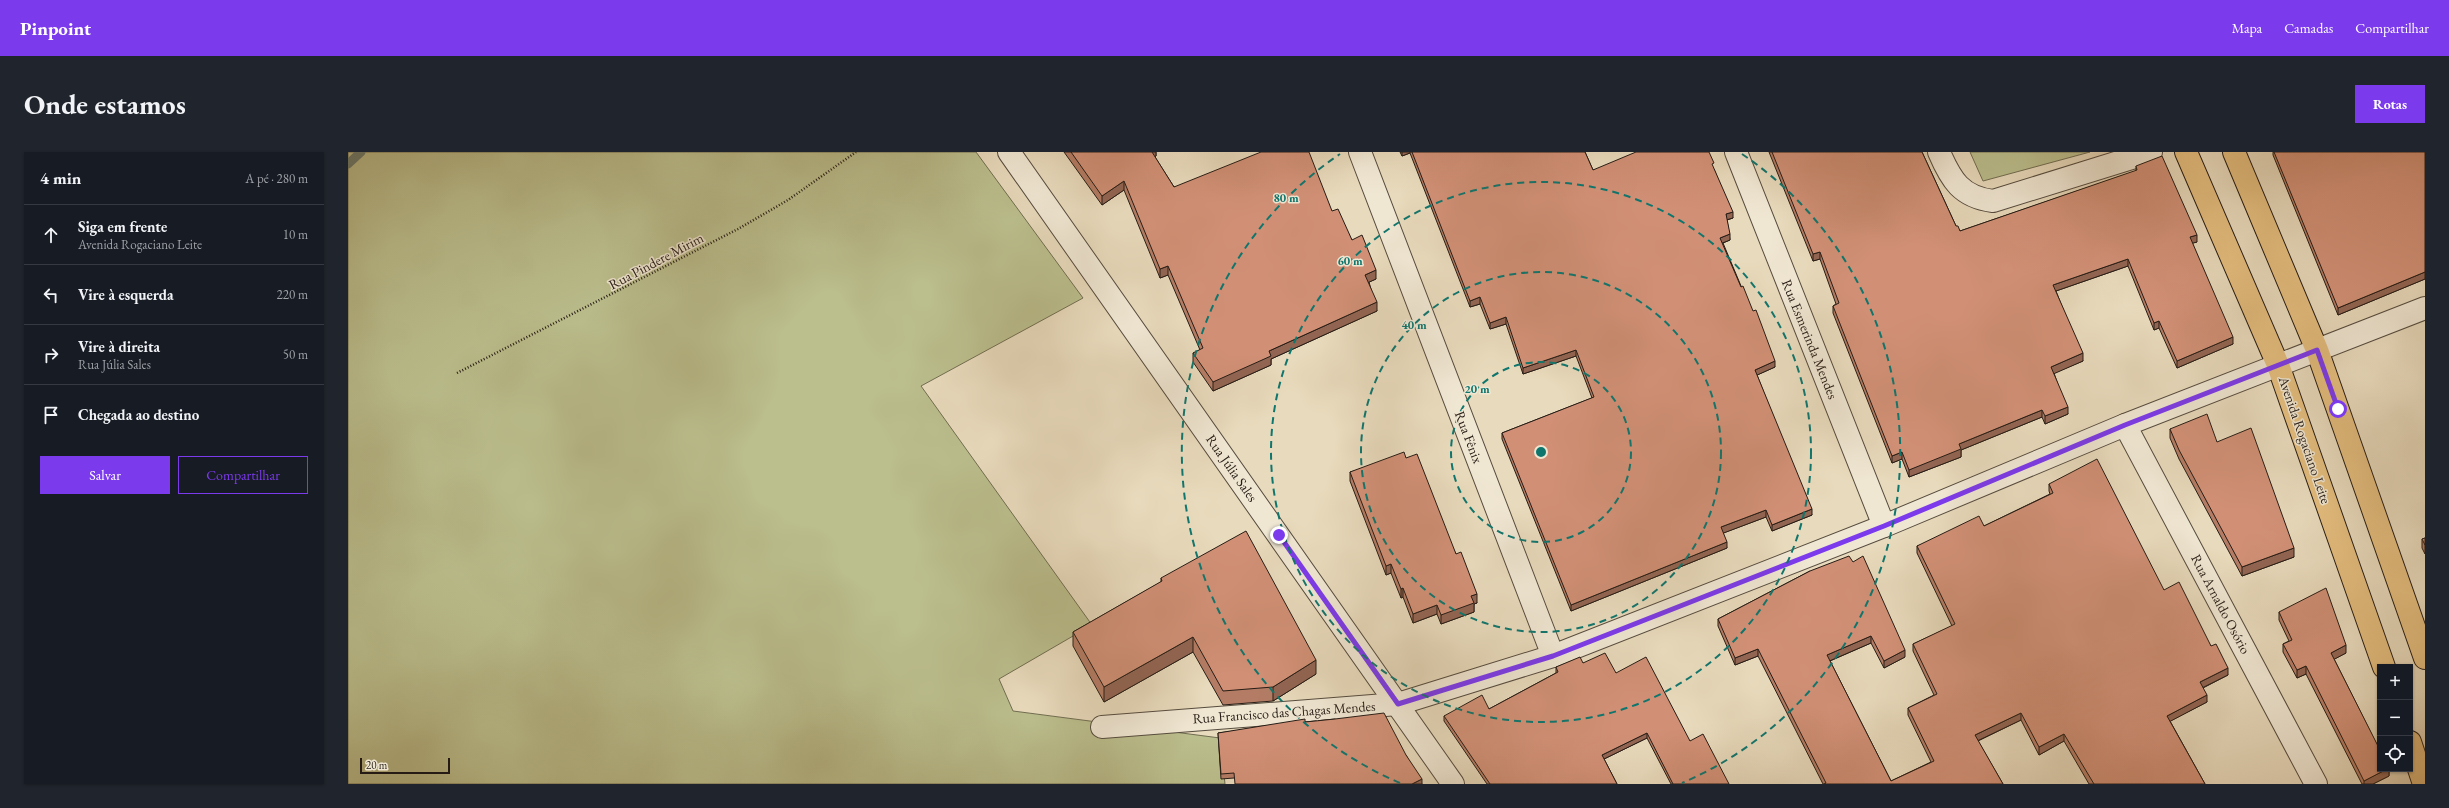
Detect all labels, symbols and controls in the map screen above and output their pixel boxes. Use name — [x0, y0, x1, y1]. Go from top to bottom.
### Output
text: Pinpoint — [20, 16, 91, 41]
text: Mapa — [2232, 19, 2262, 37]
text: Camadas — [2284, 19, 2333, 37]
text: Compartilhar — [2355, 19, 2429, 37]
button: Rotas — [2355, 85, 2425, 123]
text: Onde estamos — [24, 86, 186, 122]
text: 4 min — [40, 167, 81, 189]
text: A pé · 280 m — [245, 170, 308, 187]
text: 80 m — [1273, 190, 1299, 206]
text: Siga em frente — [78, 217, 167, 236]
icon: ahead — [40, 224, 62, 246]
text: 10 m — [283, 226, 308, 243]
street label: Rua Pindere Mirim — [605, 228, 707, 294]
text: Avenida Rogaciano Leite — [78, 236, 202, 253]
text: 60 m — [1337, 253, 1363, 269]
street label: Rua Esmerinda Mendes — [1778, 276, 1842, 402]
icon: left — [40, 284, 62, 306]
text: Vire à esquerda — [78, 285, 174, 304]
text: 220 m — [277, 286, 308, 303]
text: 40 m — [1401, 317, 1427, 333]
text: Vire à direita — [78, 337, 160, 356]
icon: right — [40, 344, 62, 366]
text: 50 m — [283, 346, 308, 363]
text: Rua Júlia Sales — [78, 356, 151, 373]
street label: Avenida Rogaciano Leite — [2274, 373, 2335, 507]
text: 20 m — [1464, 381, 1490, 397]
route start — [2329, 400, 2347, 418]
icon: arrive — [40, 404, 62, 426]
text: Chegada ao destino — [78, 405, 199, 424]
street label: Rua Fênix — [1451, 408, 1487, 466]
street label: Rua Júlia Sales — [1202, 431, 1262, 506]
centre of rings — [1534, 445, 1548, 459]
button: Salvar — [40, 456, 170, 494]
button: Compartilhar — [178, 456, 308, 494]
route end — [1270, 526, 1288, 544]
street label: Rua Arnaldo Osório — [2187, 551, 2255, 657]
map controls — [2377, 664, 2413, 772]
button: + — [2377, 664, 2413, 700]
street label: Rua Francisco das Chagas Mendes — [1192, 697, 1377, 727]
button: − — [2377, 700, 2413, 736]
button: locate — [2377, 736, 2413, 772]
scale bar — [360, 756, 450, 775]
text: 20 m — [366, 758, 387, 772]

